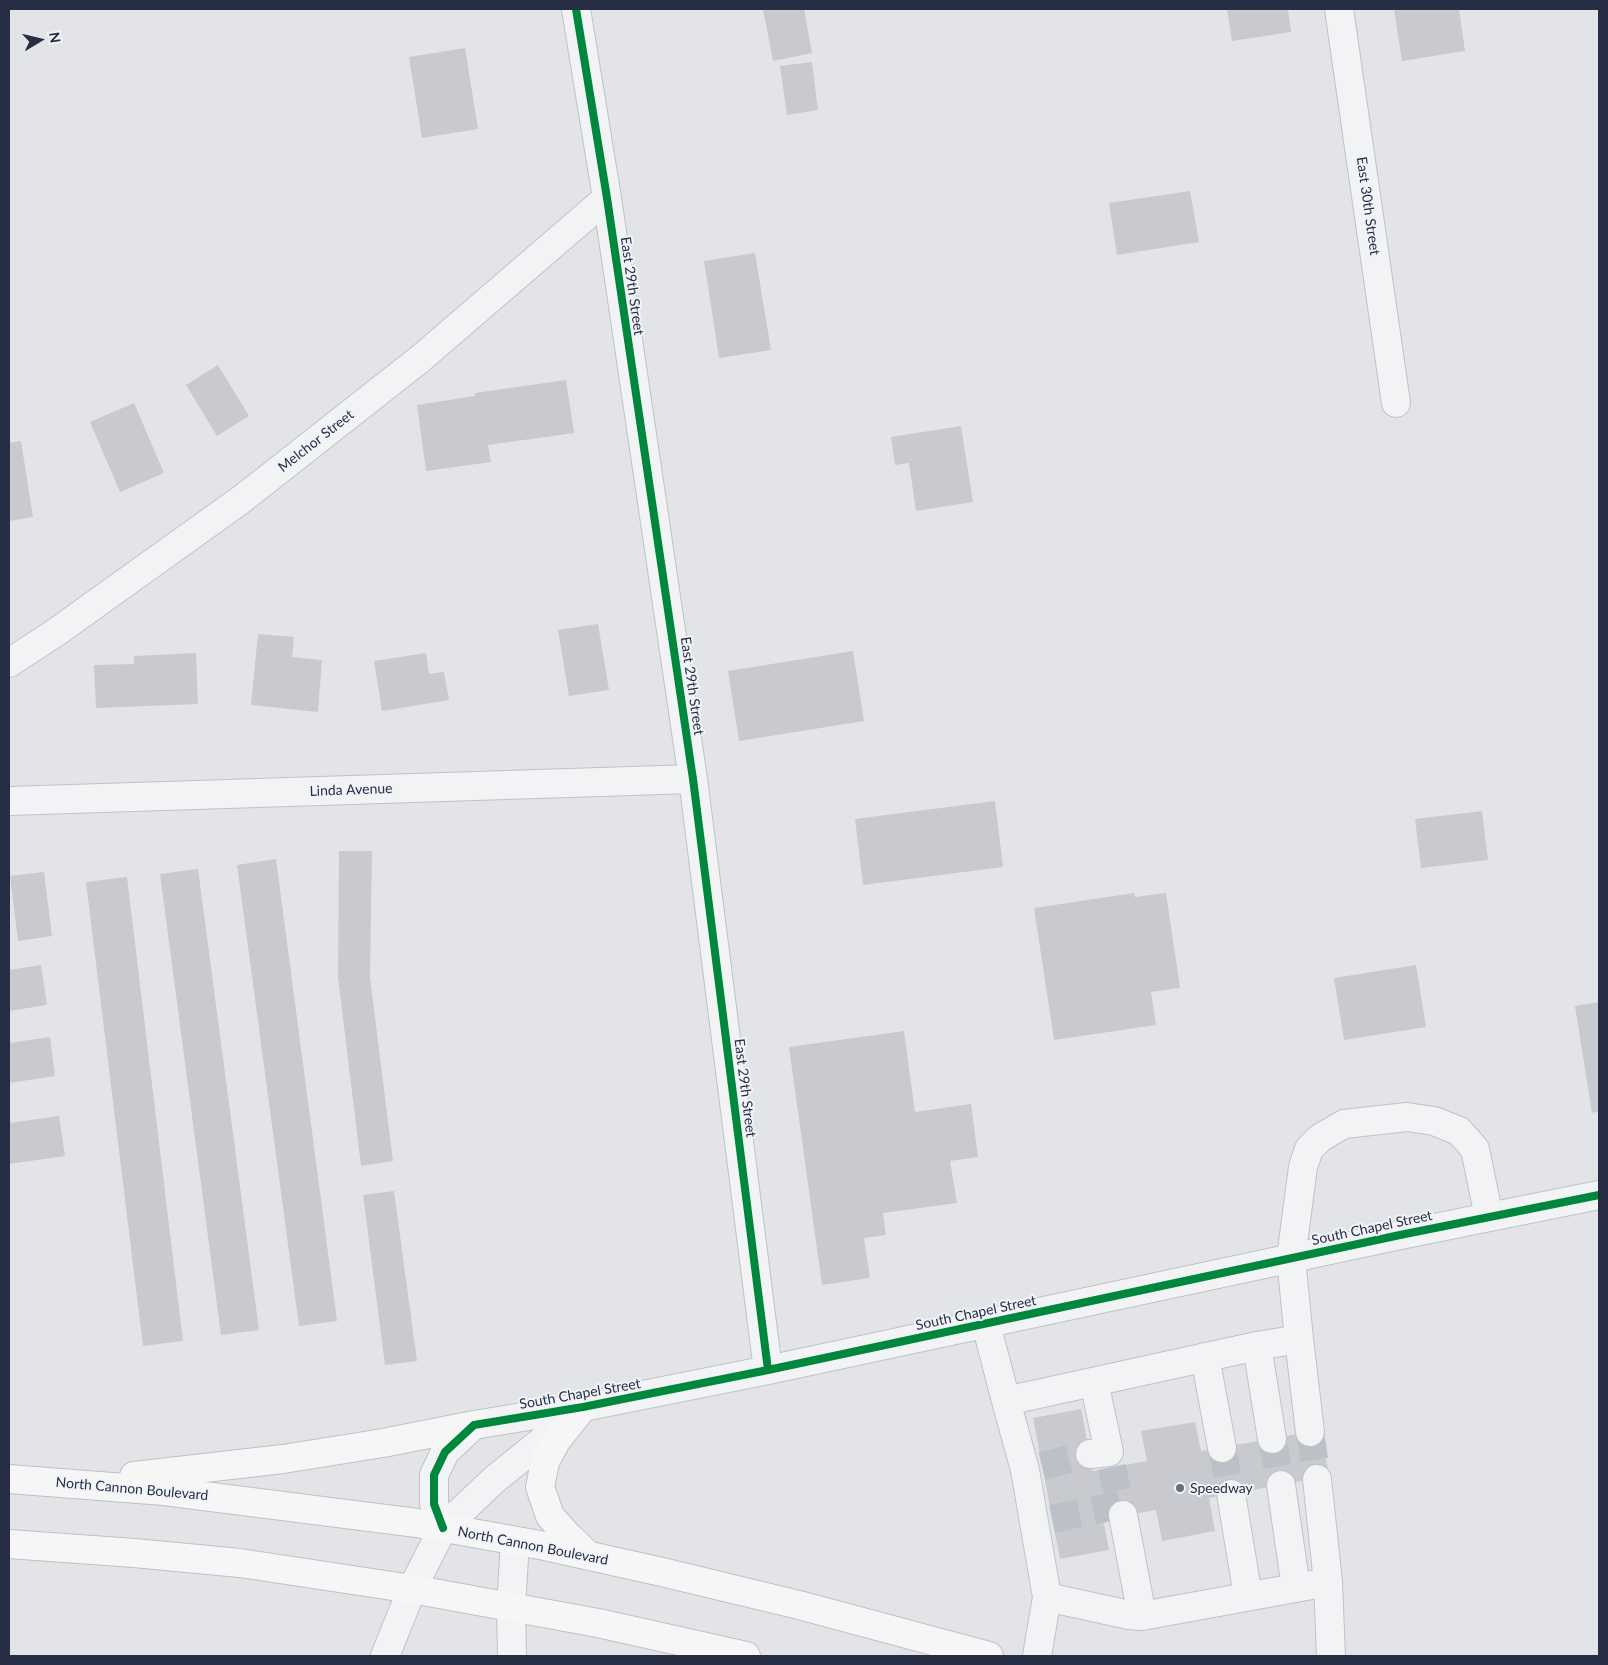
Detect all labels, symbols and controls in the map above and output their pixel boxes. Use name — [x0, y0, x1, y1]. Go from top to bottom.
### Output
north arrow — [15, 15, 65, 65]
text: N — [46, 31, 65, 44]
street label: East 30th Street — [1353, 156, 1383, 256]
street label: East 29th Street — [617, 236, 647, 336]
street label: Melchor Street — [275, 406, 357, 476]
street label: East 29th Street — [677, 636, 707, 736]
street label: Linda Avenue — [309, 780, 393, 800]
street label: East 29th Street — [731, 1038, 759, 1138]
street label: South Chapel Street — [1310, 1207, 1434, 1249]
street label: South Chapel Street — [914, 1292, 1038, 1334]
street label: South Chapel Street — [518, 1375, 642, 1413]
street label: North Cannon Boulevard — [55, 1474, 209, 1504]
place label: Speedway — [1190, 1480, 1253, 1496]
marker: Speedway — [1174, 1482, 1186, 1494]
street label: North Cannon Boulevard — [456, 1523, 610, 1569]

